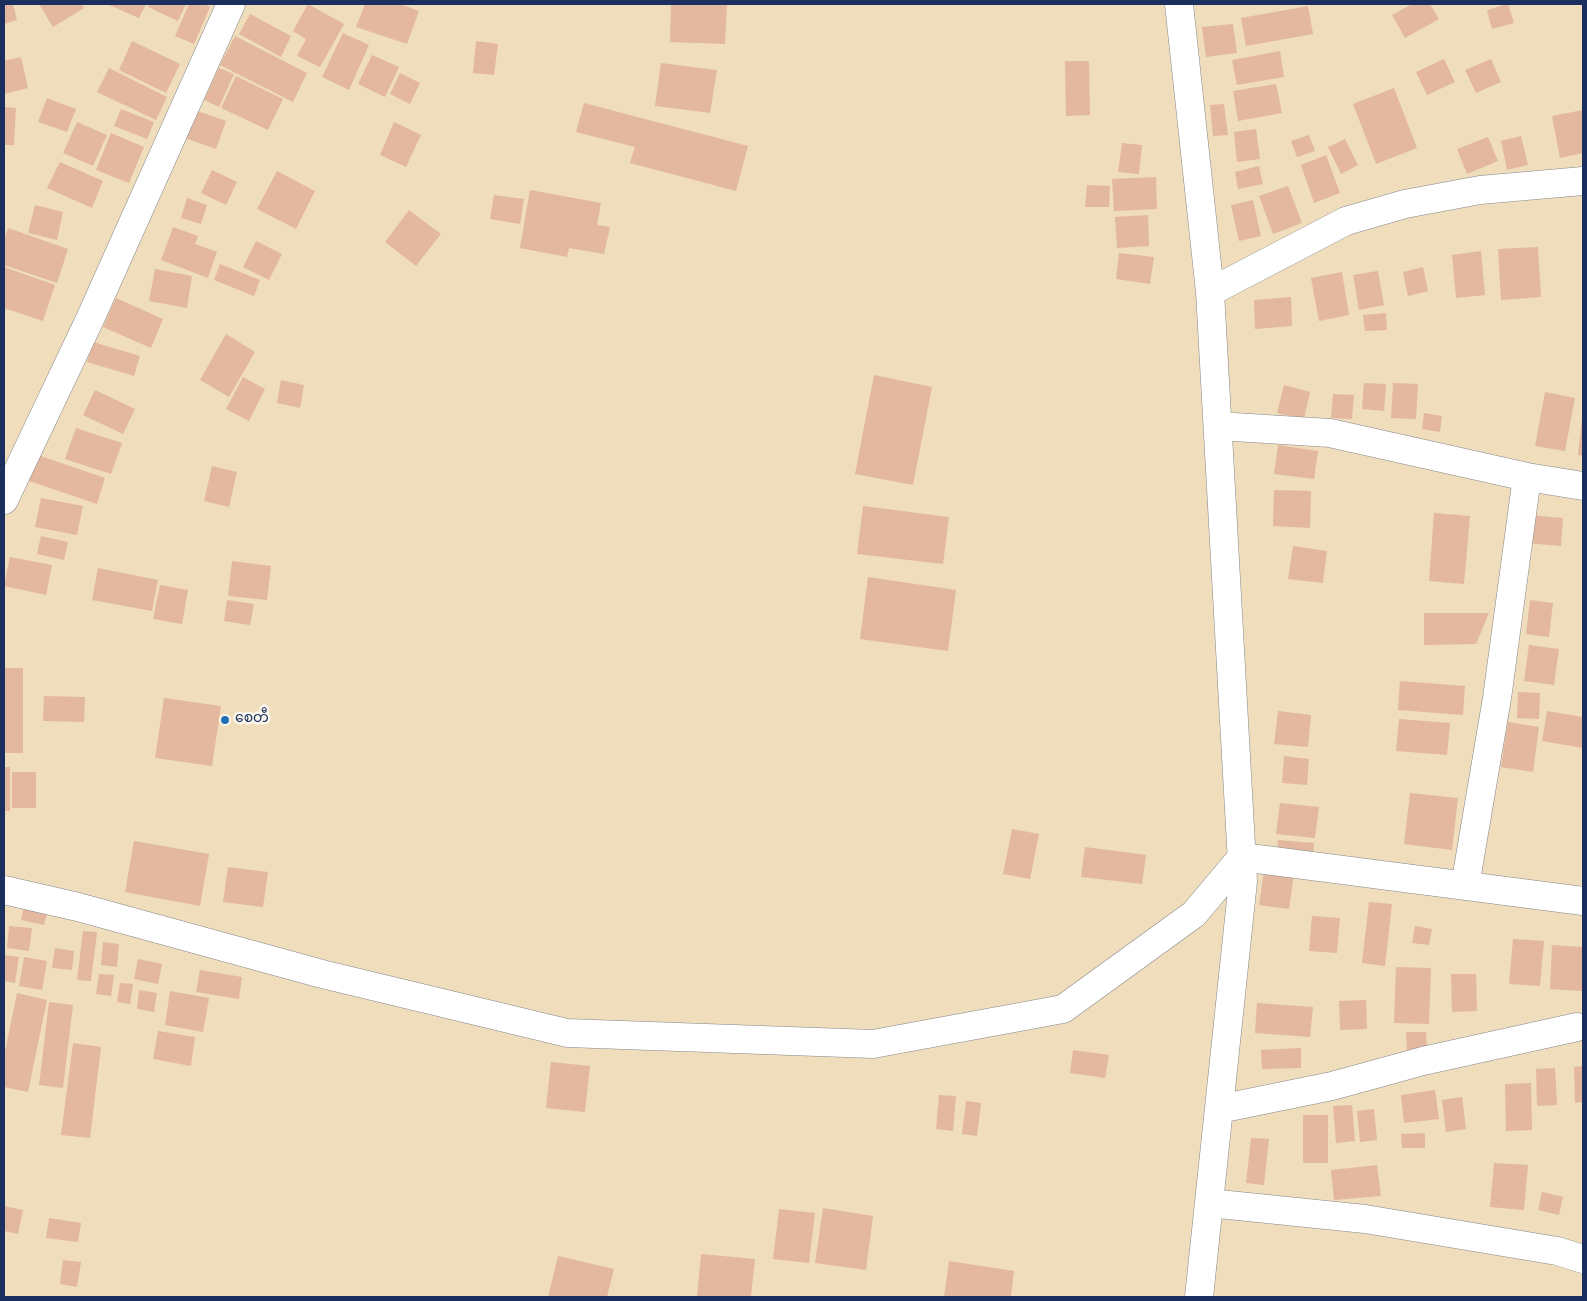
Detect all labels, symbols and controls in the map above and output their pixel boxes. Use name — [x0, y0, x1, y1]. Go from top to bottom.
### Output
place label: စေတီ — [235, 712, 269, 728]
marker: စေတီ — [219, 714, 231, 726]

